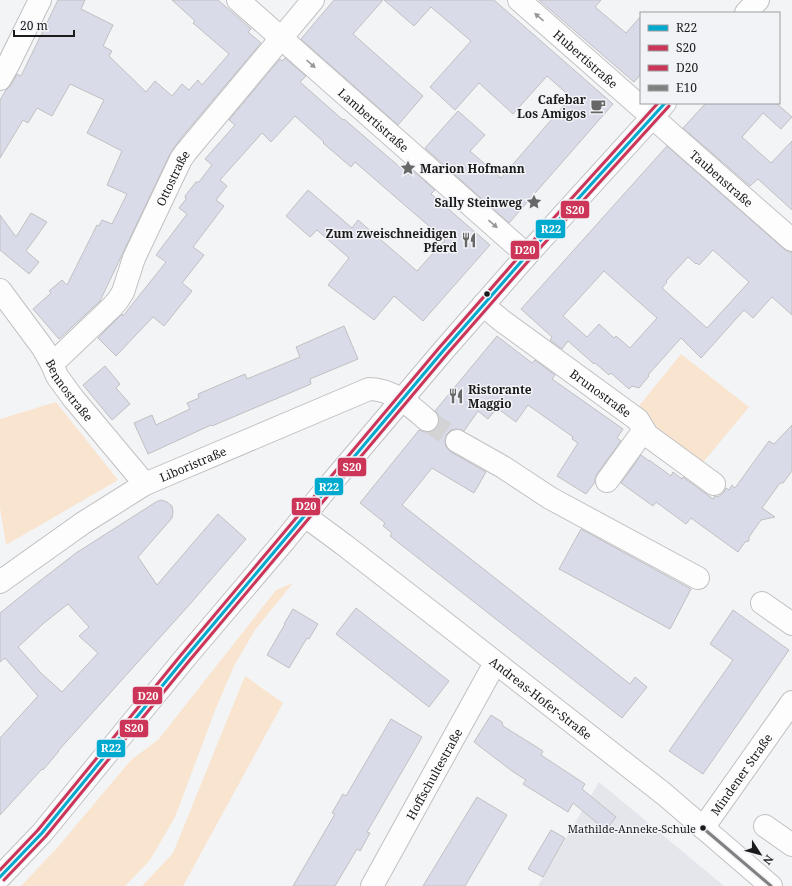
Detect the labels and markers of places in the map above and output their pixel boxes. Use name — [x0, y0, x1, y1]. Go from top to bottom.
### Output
place label: Cafebar Los Amigos — [517, 91, 587, 122]
cafe icon: Cafebar Los Amigos — [589, 97, 607, 115]
place icon: Marion Hofmann — [399, 159, 417, 177]
place label: Marion Hofmann — [420, 160, 525, 177]
place icon: Sally Steinweg — [525, 193, 543, 211]
place label: Sally Steinweg — [435, 194, 522, 211]
place label: Zum zweischneidigen Pferd — [326, 225, 457, 256]
restaurant icon: Zum zweischneidigen Pferd — [460, 231, 478, 249]
unlabelled marker — [482, 289, 492, 299]
place label: Ristorante Maggio — [468, 381, 532, 412]
restaurant icon: Ristorante Maggio — [447, 387, 465, 405]
place label: Mathilde-Anneke-Schule — [568, 821, 696, 836]
marker: Mathilde-Anneke-Schule — [698, 823, 708, 833]

